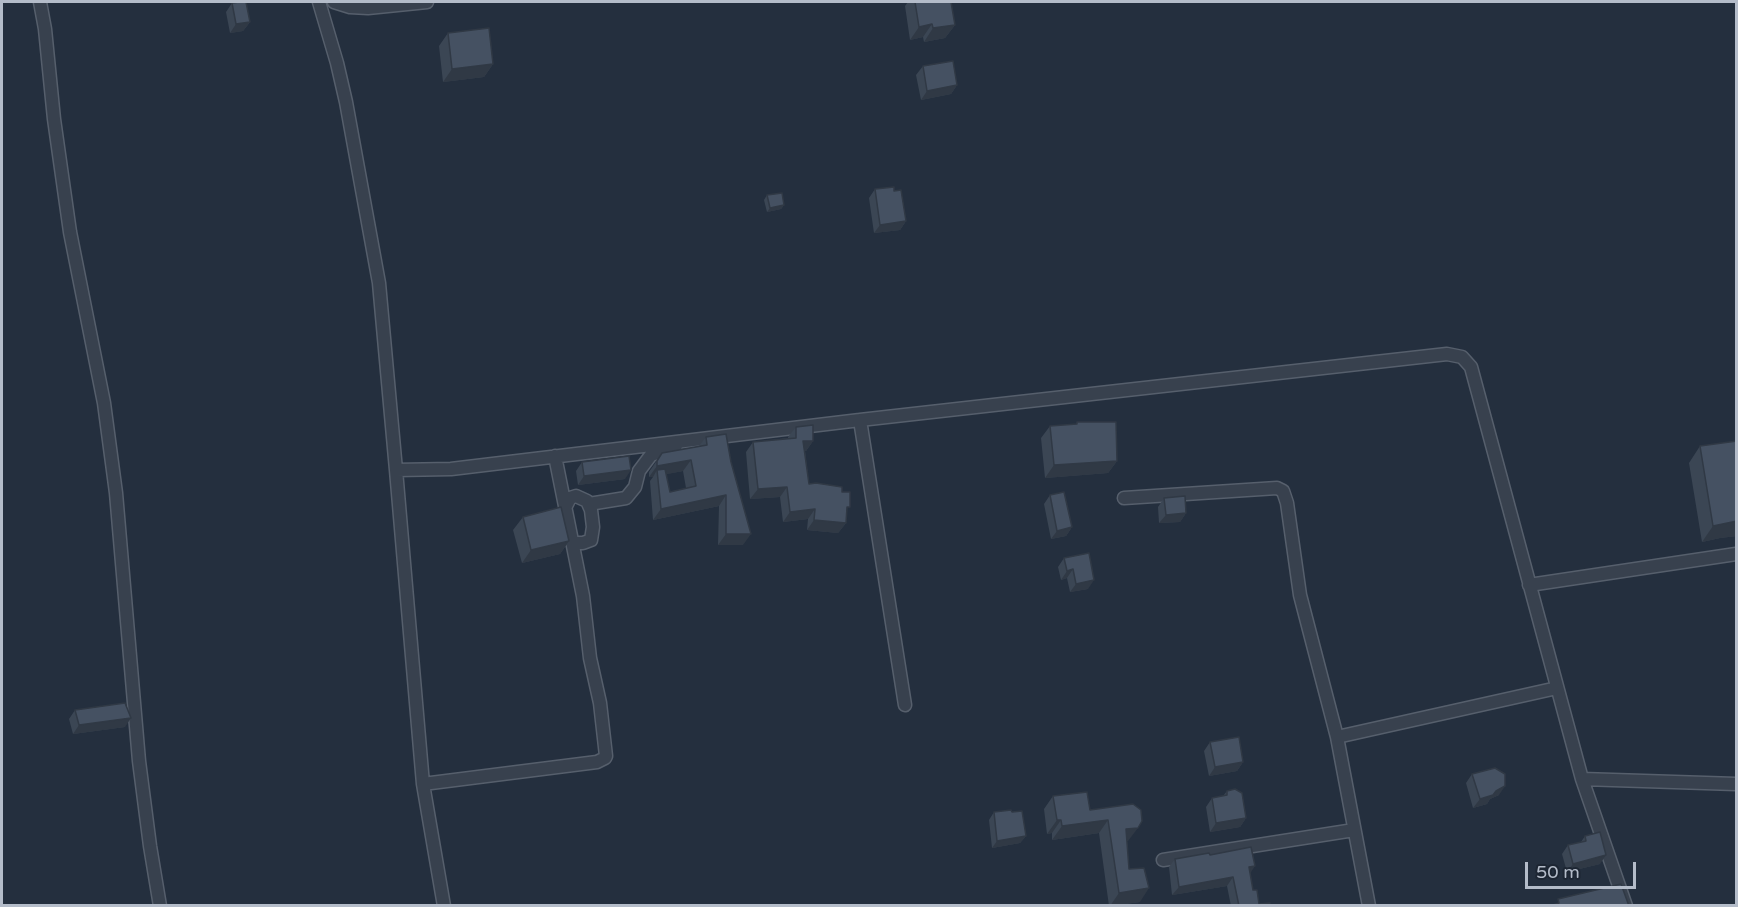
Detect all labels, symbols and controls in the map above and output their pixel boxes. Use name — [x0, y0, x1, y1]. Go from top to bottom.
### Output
scale bar — [1528, 850, 1639, 888]
text: 50 m — [1536, 861, 1580, 883]

